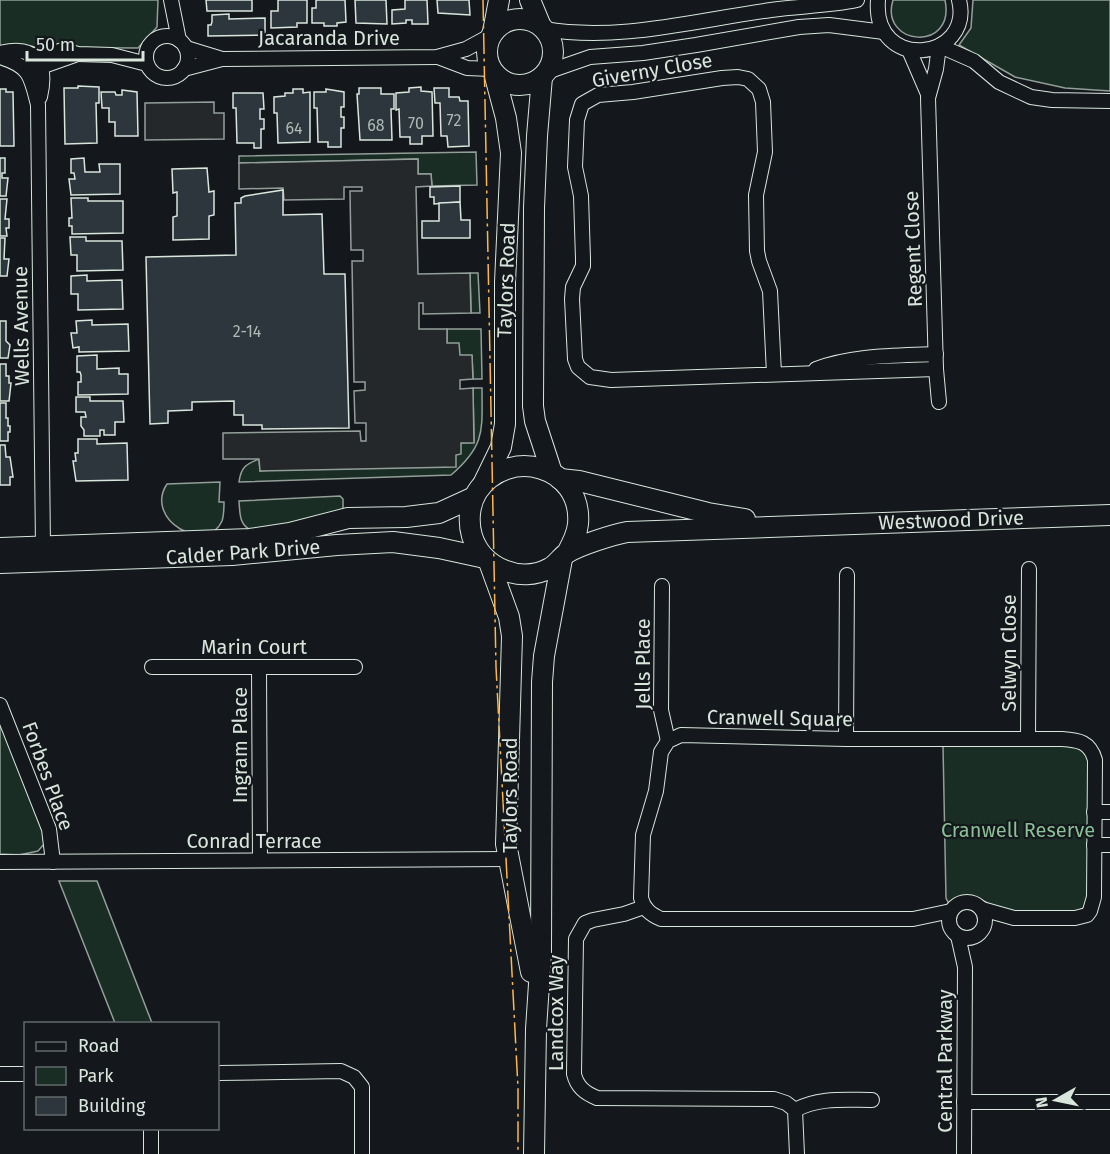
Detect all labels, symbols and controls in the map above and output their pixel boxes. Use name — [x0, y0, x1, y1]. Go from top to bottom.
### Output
scale bar — [27, 24, 142, 62]
street label: Jacaranda Drive — [258, 26, 400, 50]
text: 50 m — [36, 34, 75, 56]
street label: Giverny Close — [590, 48, 714, 92]
house number: 72 — [447, 111, 461, 130]
house number: 70 — [408, 114, 424, 133]
house number: 68 — [367, 116, 385, 135]
house number: 64 — [285, 119, 303, 138]
street label: Regent Close — [899, 190, 927, 308]
street label: Taylors Road — [492, 222, 520, 338]
street label: Wells Avenue — [8, 266, 34, 386]
house number: 2-14 — [233, 322, 262, 341]
street label: Westwood Drive — [878, 505, 1024, 535]
street label: Calder Park Drive — [165, 535, 321, 569]
street label: Selwyn Close — [997, 594, 1021, 712]
street label: Jells Place — [631, 618, 655, 710]
street label: Marin Court — [201, 635, 308, 659]
street label: Ingram Place — [228, 687, 252, 803]
street label: Cranwell Square — [707, 705, 853, 731]
street label: Forbes Place — [17, 718, 79, 834]
street label: Taylors Road — [498, 737, 522, 853]
park label: Cranwell Reserve — [941, 818, 1095, 842]
street label: Conrad Terrace — [186, 829, 322, 853]
street label: Landcox Way — [544, 955, 568, 1071]
street label: Central Parkway — [933, 989, 957, 1133]
legend — [24, 1022, 219, 1130]
text: Road — [78, 1035, 120, 1057]
text: Park — [78, 1065, 114, 1087]
north arrow — [1026, 1070, 1086, 1130]
text: Building — [78, 1095, 146, 1117]
text: N — [1031, 1096, 1052, 1109]

